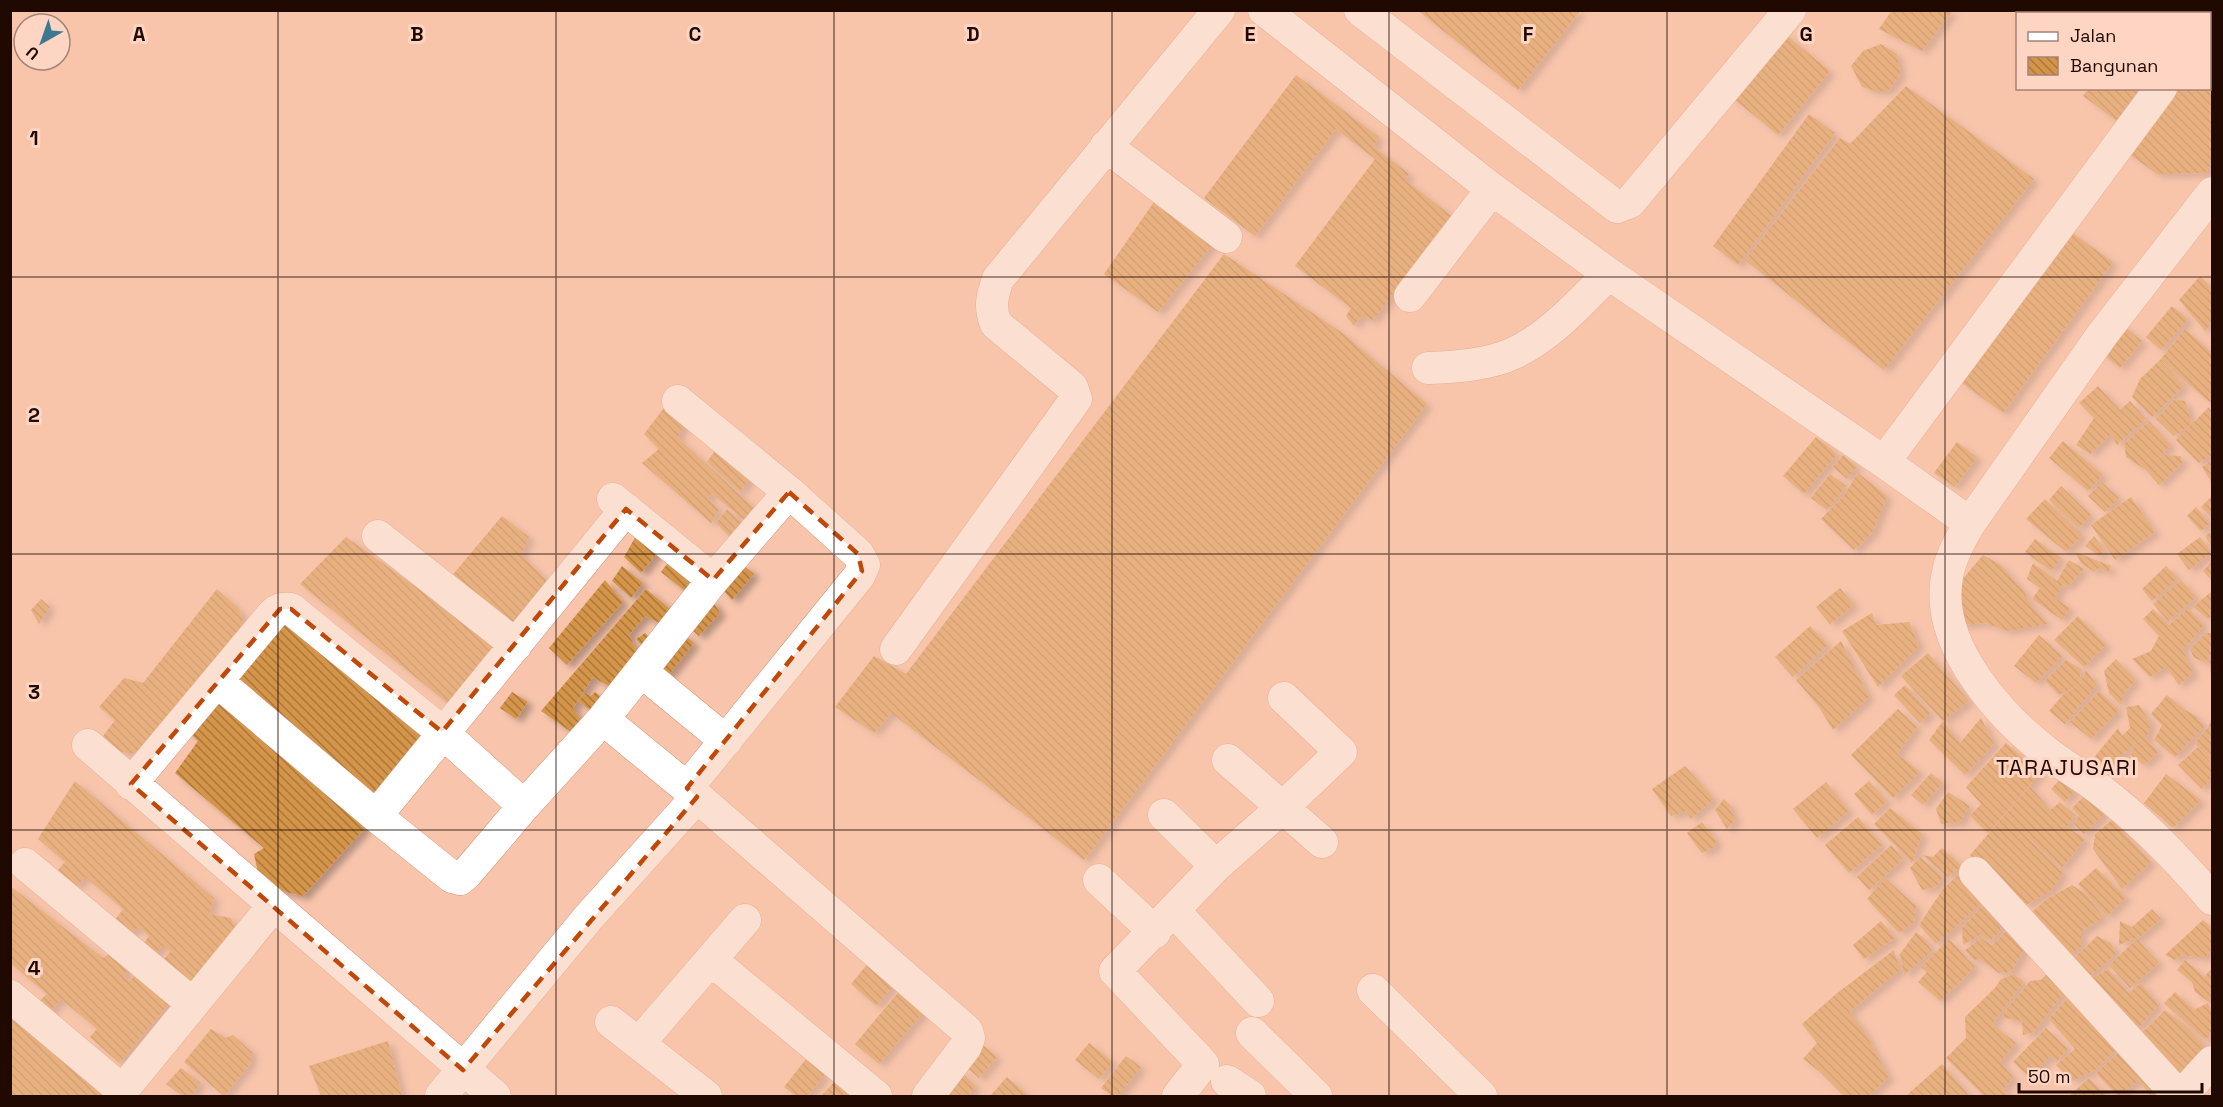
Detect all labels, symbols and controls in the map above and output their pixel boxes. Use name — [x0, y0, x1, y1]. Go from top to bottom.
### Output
north arrow — [12, 12, 72, 72]
legend — [2016, 12, 2211, 90]
text: A — [133, 21, 146, 47]
text: B — [410, 21, 424, 47]
text: C — [689, 21, 702, 47]
text: D — [966, 21, 980, 47]
text: E — [1244, 21, 1256, 47]
text: F — [1523, 21, 1534, 47]
text: G — [1799, 21, 1813, 47]
text: Jalan — [2070, 24, 2116, 47]
text: U — [22, 42, 44, 65]
text: Bangunan — [2070, 54, 2158, 77]
text: 1 — [29, 125, 39, 151]
text: 2 — [28, 402, 40, 428]
text: 3 — [28, 679, 40, 705]
district label: TARAJUSARI — [1996, 753, 2138, 781]
text: 4 — [28, 955, 41, 981]
scale bar — [2019, 1056, 2202, 1094]
text: 50 m — [2028, 1065, 2070, 1088]

